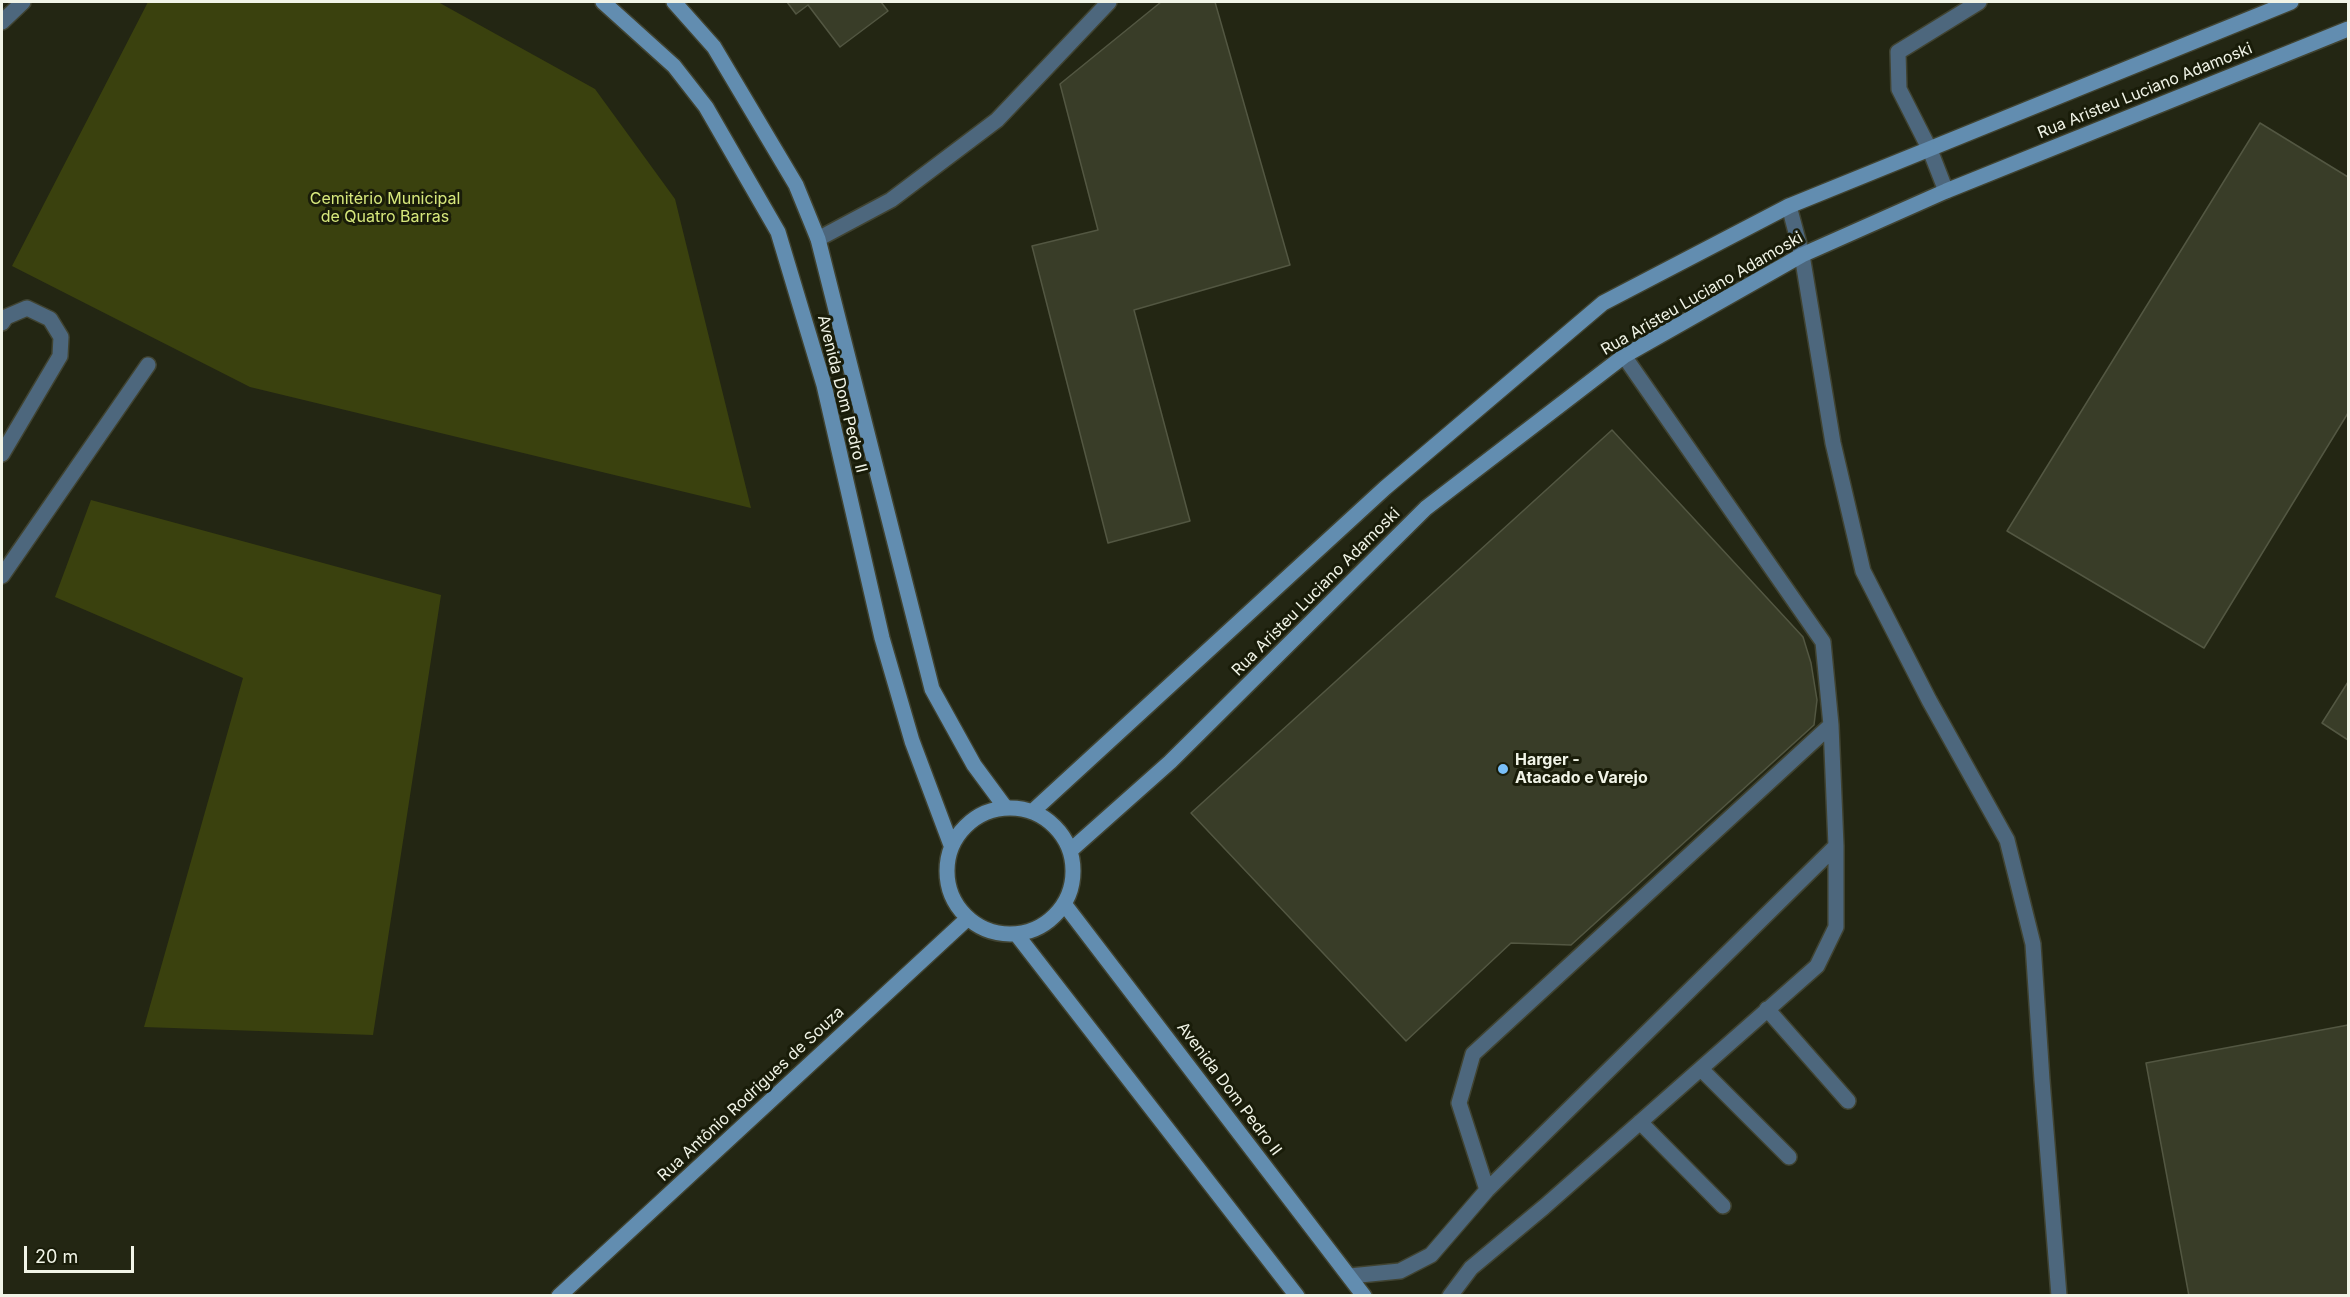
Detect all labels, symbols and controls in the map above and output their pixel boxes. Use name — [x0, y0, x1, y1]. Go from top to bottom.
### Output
street label: Rua Aristeu Luciano Adamoski — [2035, 39, 2255, 143]
park label: Cemitério Municipal de Quatro Barras — [310, 189, 460, 227]
street label: Rua Aristeu Luciano Adamoski — [1598, 228, 1806, 360]
street label: Avenida Dom Pedro II — [813, 313, 871, 475]
street label: Rua Aristeu Luciano Adamoski — [1228, 504, 1404, 680]
place label: Harger - Atacado e Varejo — [1515, 750, 1648, 788]
marker: Harger - Atacado e Varejo — [1496, 762, 1510, 776]
street label: Rua Antônio Rodrigues de Souza — [654, 1002, 848, 1186]
street label: Avenida Dom Pedro II — [1173, 1019, 1285, 1159]
scale bar — [27, 1234, 136, 1272]
text: 20 m — [35, 1246, 78, 1267]

